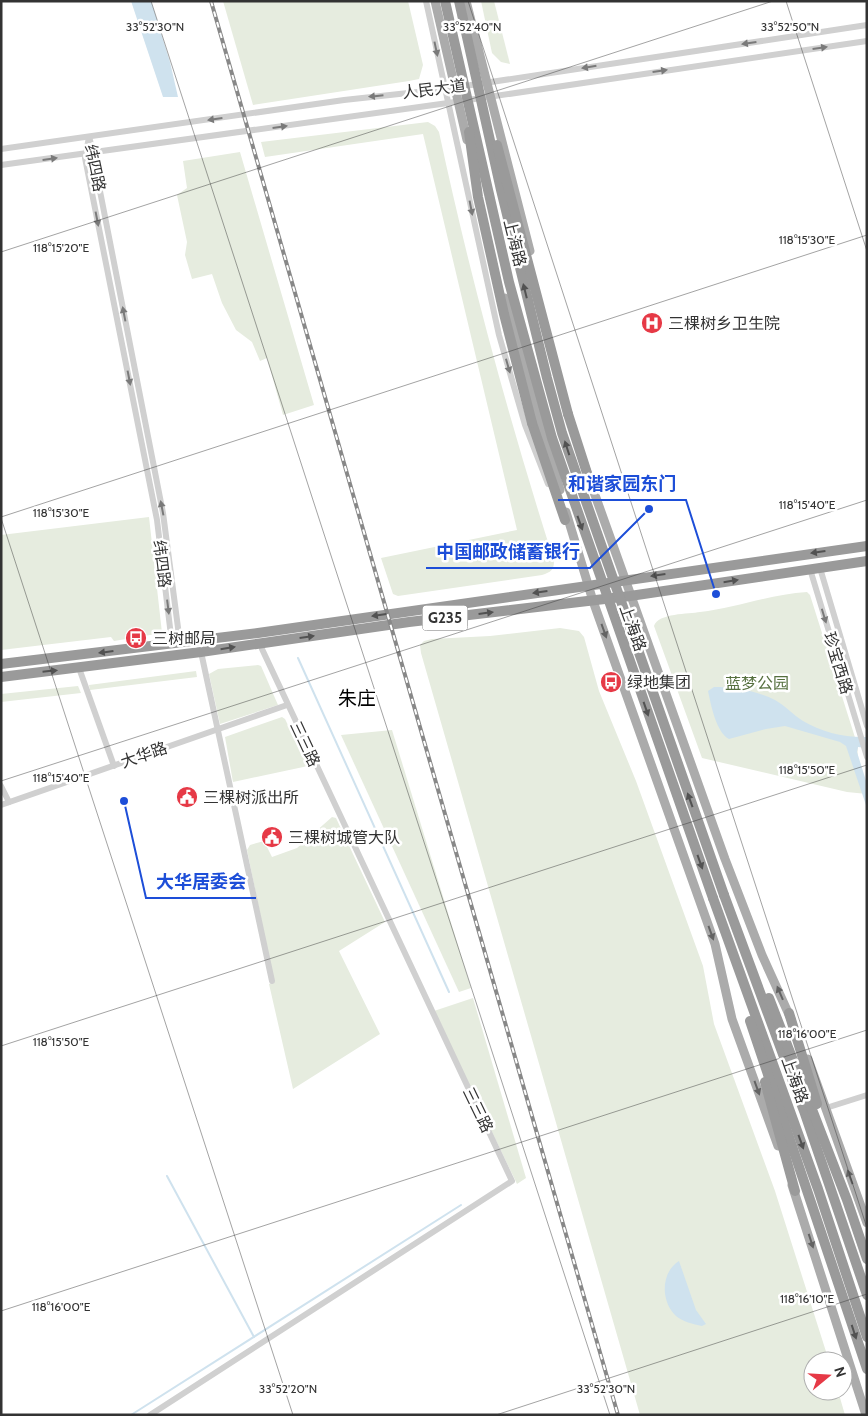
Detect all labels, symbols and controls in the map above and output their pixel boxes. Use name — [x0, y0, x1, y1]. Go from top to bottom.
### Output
text: 33°52'30"N — [126, 19, 184, 34]
text: 33°52'40"N — [443, 19, 501, 34]
text: 33°52'50"N — [761, 19, 819, 34]
one-way arrow — [741, 39, 757, 47]
one-way arrow — [432, 41, 440, 57]
one-way arrow — [813, 44, 829, 52]
one-way arrow — [580, 63, 596, 71]
one-way arrow — [652, 67, 668, 75]
street label: 人民大道 — [401, 76, 467, 102]
one-way arrow — [367, 92, 383, 100]
one-way arrow — [206, 115, 222, 123]
one-way arrow — [272, 122, 288, 130]
street label: 纬四路 — [81, 143, 109, 193]
one-way arrow — [42, 155, 58, 163]
one-way arrow — [468, 200, 476, 216]
one-way arrow — [94, 211, 102, 227]
street label: 上海路 — [500, 217, 530, 269]
text: 118°15'30"E — [779, 232, 836, 247]
text: 118°15'20"E — [33, 240, 89, 255]
one-way arrow — [521, 284, 529, 299]
one-way arrow — [120, 306, 128, 321]
hospital icon: 三棵树乡卫生院 — [640, 311, 664, 335]
place label: 三棵树乡卫生院 — [668, 314, 780, 333]
one-way arrow — [504, 358, 512, 373]
one-way arrow — [125, 371, 133, 386]
one-way arrow — [563, 441, 571, 456]
callout: 和谐家园东门 — [558, 467, 686, 500]
text: 和谐家园东门 — [568, 473, 676, 495]
text: 118°15'40"E — [779, 497, 836, 512]
one-way arrow — [158, 500, 166, 515]
text: 118°15'30"E — [33, 505, 90, 520]
one-way arrow — [577, 515, 584, 530]
callout: 中国邮政储蓄银行 — [426, 535, 590, 568]
street label: 纬四路 — [150, 539, 174, 589]
text: 中国邮政储蓄银行 — [436, 541, 580, 563]
one-way arrow — [810, 549, 826, 557]
one-way arrow — [649, 571, 665, 579]
one-way arrow — [723, 577, 739, 585]
one-way arrow — [531, 588, 547, 596]
one-way arrow — [164, 600, 172, 616]
street label: 上海路 — [616, 602, 650, 654]
road number: G235 — [422, 606, 468, 630]
one-way arrow — [821, 608, 828, 623]
one-way arrow — [478, 609, 494, 617]
one-way arrow — [370, 612, 386, 620]
one-way arrow — [600, 624, 608, 639]
bus stop icon: 三树邮局 — [124, 626, 148, 650]
place label: 三树邮局 — [152, 629, 216, 648]
street label: 珍宝西路 — [820, 630, 856, 696]
one-way arrow — [300, 632, 316, 640]
one-way arrow — [221, 644, 237, 652]
one-way arrow — [97, 648, 113, 656]
one-way arrow — [42, 667, 58, 675]
bus stop icon: 绿地集团 — [599, 670, 623, 694]
place label: 绿地集团 — [627, 673, 691, 692]
park label: 蓝梦公园 — [725, 674, 789, 693]
district label: 朱庄 — [338, 687, 376, 710]
one-way arrow — [643, 701, 650, 716]
street label: 三三路 — [286, 718, 324, 770]
street label: 大华路 — [118, 738, 170, 772]
text: 118°15'50"E — [779, 762, 836, 777]
text: 118°15'40"E — [33, 770, 90, 785]
public building icon: 三棵树派出所 — [175, 785, 199, 809]
place label: 三棵树派出所 — [203, 788, 299, 807]
one-way arrow — [686, 792, 694, 807]
public building icon: 三棵树城管大队 — [260, 825, 284, 849]
place label: 三棵树城管大队 — [288, 828, 400, 847]
one-way arrow — [696, 855, 704, 870]
callout: 大华居委会 — [146, 865, 256, 898]
text: 大华居委会 — [156, 871, 246, 893]
one-way arrow — [708, 925, 715, 940]
one-way arrow — [776, 986, 784, 1000]
text: 118°16'00"E — [778, 1026, 837, 1041]
text: 118°15'50"E — [33, 1034, 90, 1049]
street label: 上海路 — [778, 1054, 812, 1106]
one-way arrow — [753, 1081, 761, 1096]
street label: 三三路 — [459, 1084, 497, 1136]
one-way arrow — [797, 1135, 805, 1150]
one-way arrow — [846, 1170, 853, 1185]
one-way arrow — [808, 1234, 815, 1249]
text: 118°16'10"E — [780, 1291, 834, 1306]
text: 118°16'00"E — [32, 1299, 91, 1314]
one-way arrow — [851, 1324, 859, 1339]
north arrow — [803, 1351, 853, 1401]
text: N — [830, 1364, 850, 1379]
text: 33°52'20"N — [259, 1381, 317, 1396]
text: 33°52'30"N — [577, 1381, 635, 1396]

